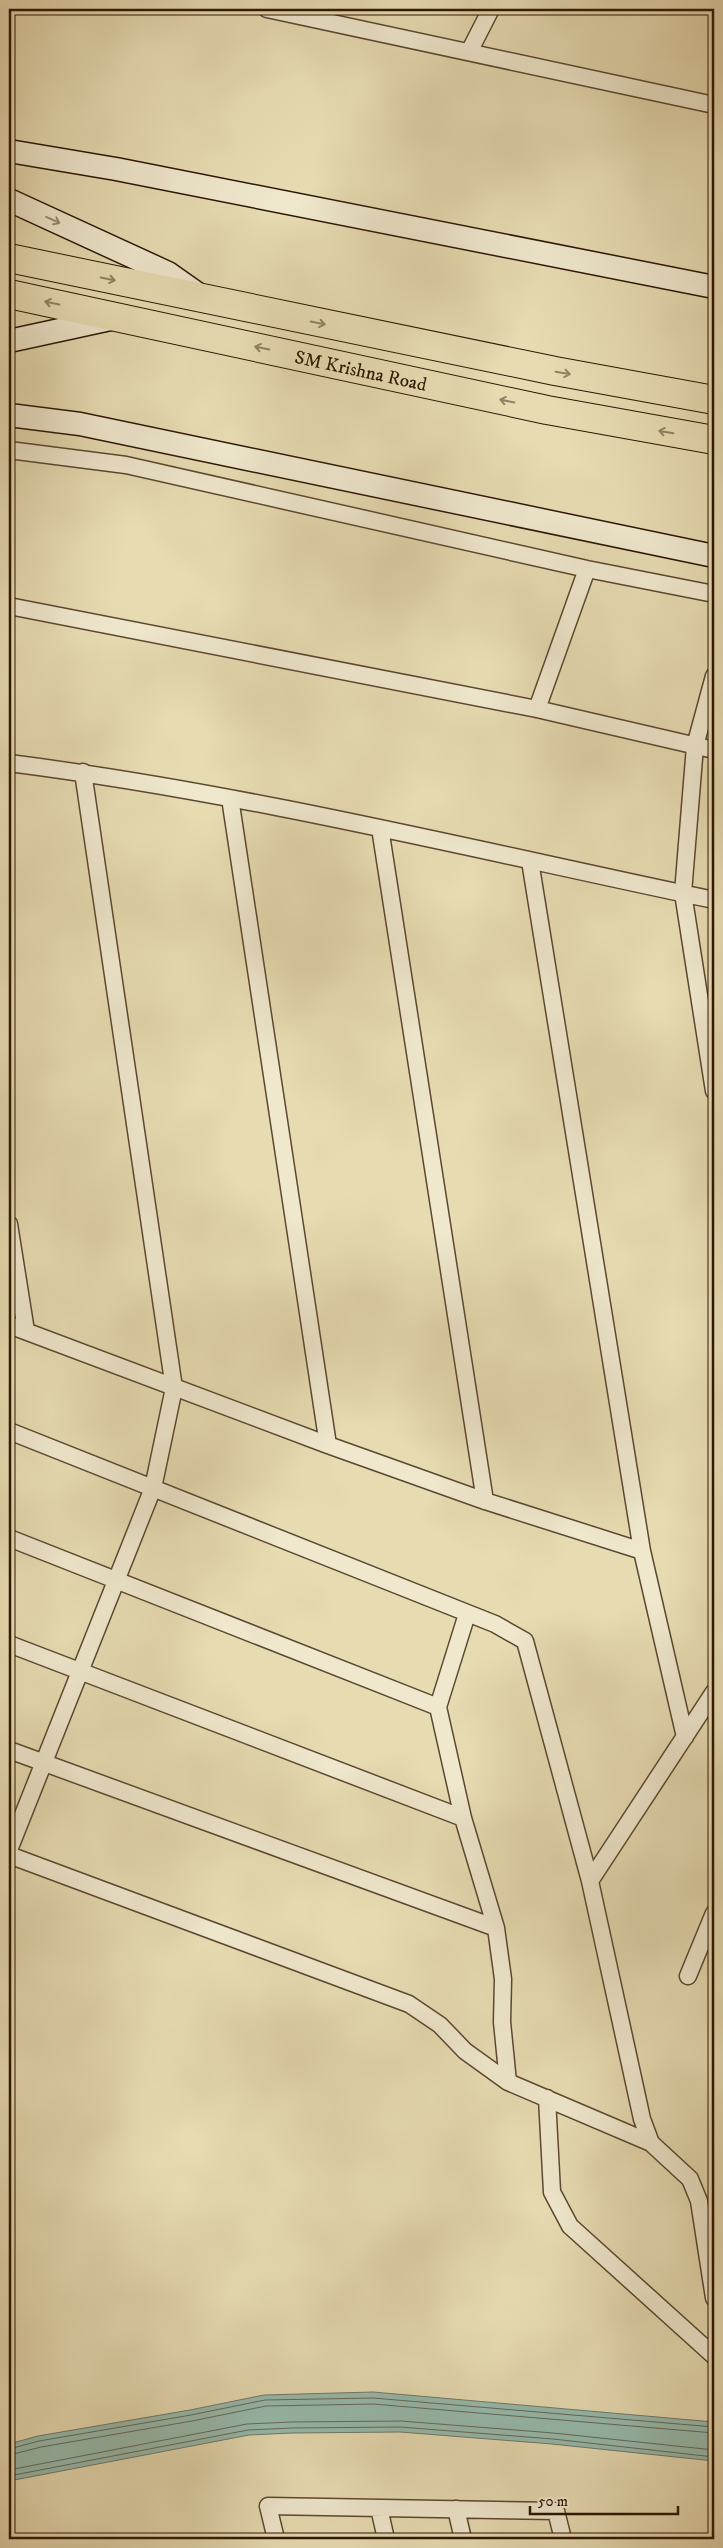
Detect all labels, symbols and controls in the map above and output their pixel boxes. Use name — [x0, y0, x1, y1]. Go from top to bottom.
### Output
one-way arrow — [45, 216, 60, 225]
one-way arrow — [99, 275, 115, 284]
one-way arrow — [45, 298, 61, 307]
one-way arrow — [310, 318, 326, 328]
one-way arrow — [255, 343, 271, 353]
street label: SM Krishna Road — [292, 346, 429, 397]
one-way arrow — [555, 368, 571, 378]
one-way arrow — [499, 396, 515, 405]
one-way arrow — [659, 426, 675, 436]
scale bar — [530, 2483, 678, 2515]
text: 50 m — [538, 2492, 568, 2511]

